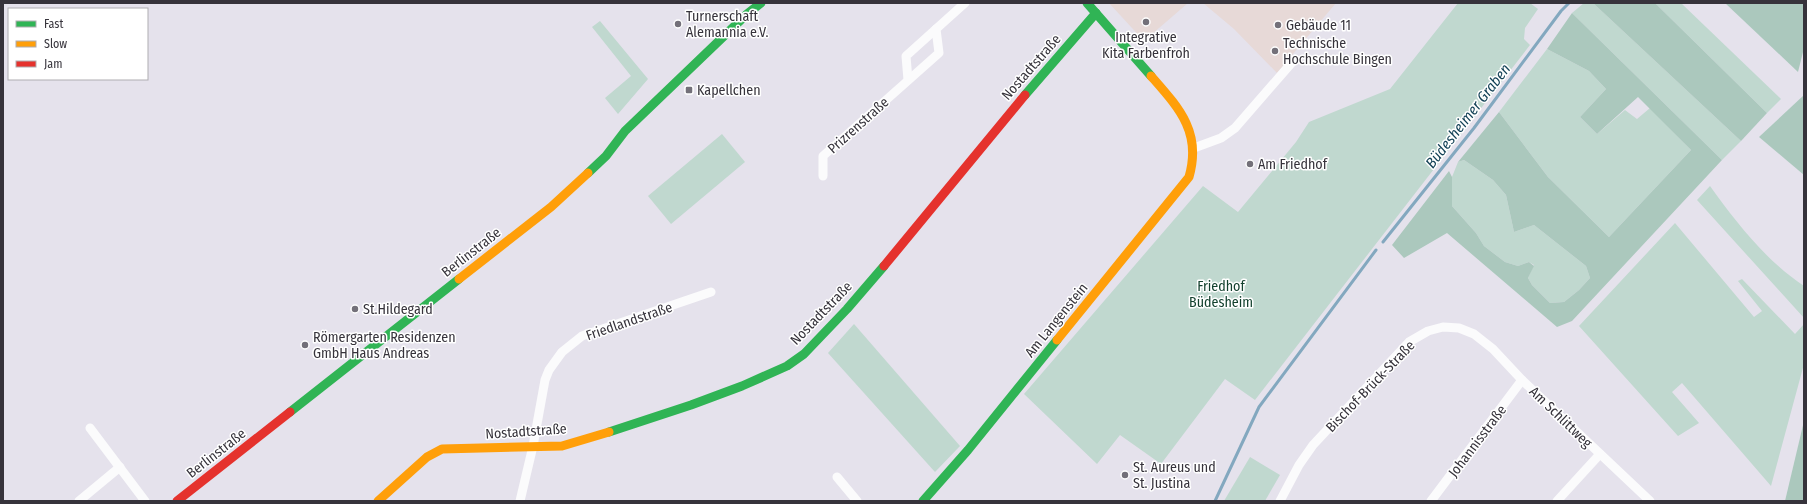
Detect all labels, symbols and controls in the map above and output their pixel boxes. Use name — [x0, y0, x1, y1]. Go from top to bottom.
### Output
legend — [8, 8, 148, 80]
place label: Turnerschaft Alemannia e.V. — [686, 8, 768, 41]
text: Fast — [44, 17, 63, 31]
marker: Integrative Kita Farbenfroh — [1141, 17, 1151, 27]
place label: Gebäude 11 — [1286, 17, 1351, 34]
marker: Turnerschaft Alemannia e.V. — [673, 19, 683, 29]
marker: Gebäude 11 — [1273, 20, 1283, 30]
place label: Integrative Kita Farbenfroh — [1102, 29, 1190, 62]
street label: Nostadtstraße — [998, 31, 1065, 104]
place label: Technische Hochschule Bingen — [1283, 35, 1392, 68]
text: Slow — [44, 37, 67, 51]
marker: Technische Hochschule Bingen — [1270, 46, 1280, 56]
text: Jam — [44, 57, 62, 71]
water label: Büdesheimer Graben — [1422, 60, 1514, 172]
place label: Kapellchen — [697, 82, 761, 99]
marker: Kapellchen — [684, 85, 694, 95]
street label: Prizrenstraße — [824, 94, 892, 157]
place label: Am Friedhof — [1258, 156, 1329, 173]
marker: Am Friedhof — [1245, 159, 1255, 169]
street label: Berlinstraße — [438, 224, 504, 281]
street label: Nostadtstraße — [787, 278, 856, 349]
park label: Friedhof Büdesheim — [1189, 278, 1253, 311]
street label: Am Langenstein — [1021, 280, 1092, 361]
street label: Friedlandstraße — [584, 299, 675, 344]
place label: St.Hildegard — [363, 301, 433, 318]
marker: St.Hildegard — [350, 304, 360, 314]
place label: Römergarten Residenzen GmbH Haus Andreas — [313, 329, 456, 362]
street label: Bischof-Brück-Straße — [1322, 337, 1418, 436]
marker: Römergarten Residenzen GmbH Haus Andreas — [300, 340, 310, 350]
street label: Am Schlittweg — [1526, 383, 1596, 452]
street label: Johannisstraße — [1445, 402, 1510, 481]
street label: Nostadtstraße — [485, 420, 567, 443]
street label: Berlinstraße — [183, 425, 249, 482]
place label: St. Aureus und St. Justina — [1133, 459, 1216, 492]
marker: St. Aureus und St. Justina — [1120, 470, 1130, 480]

